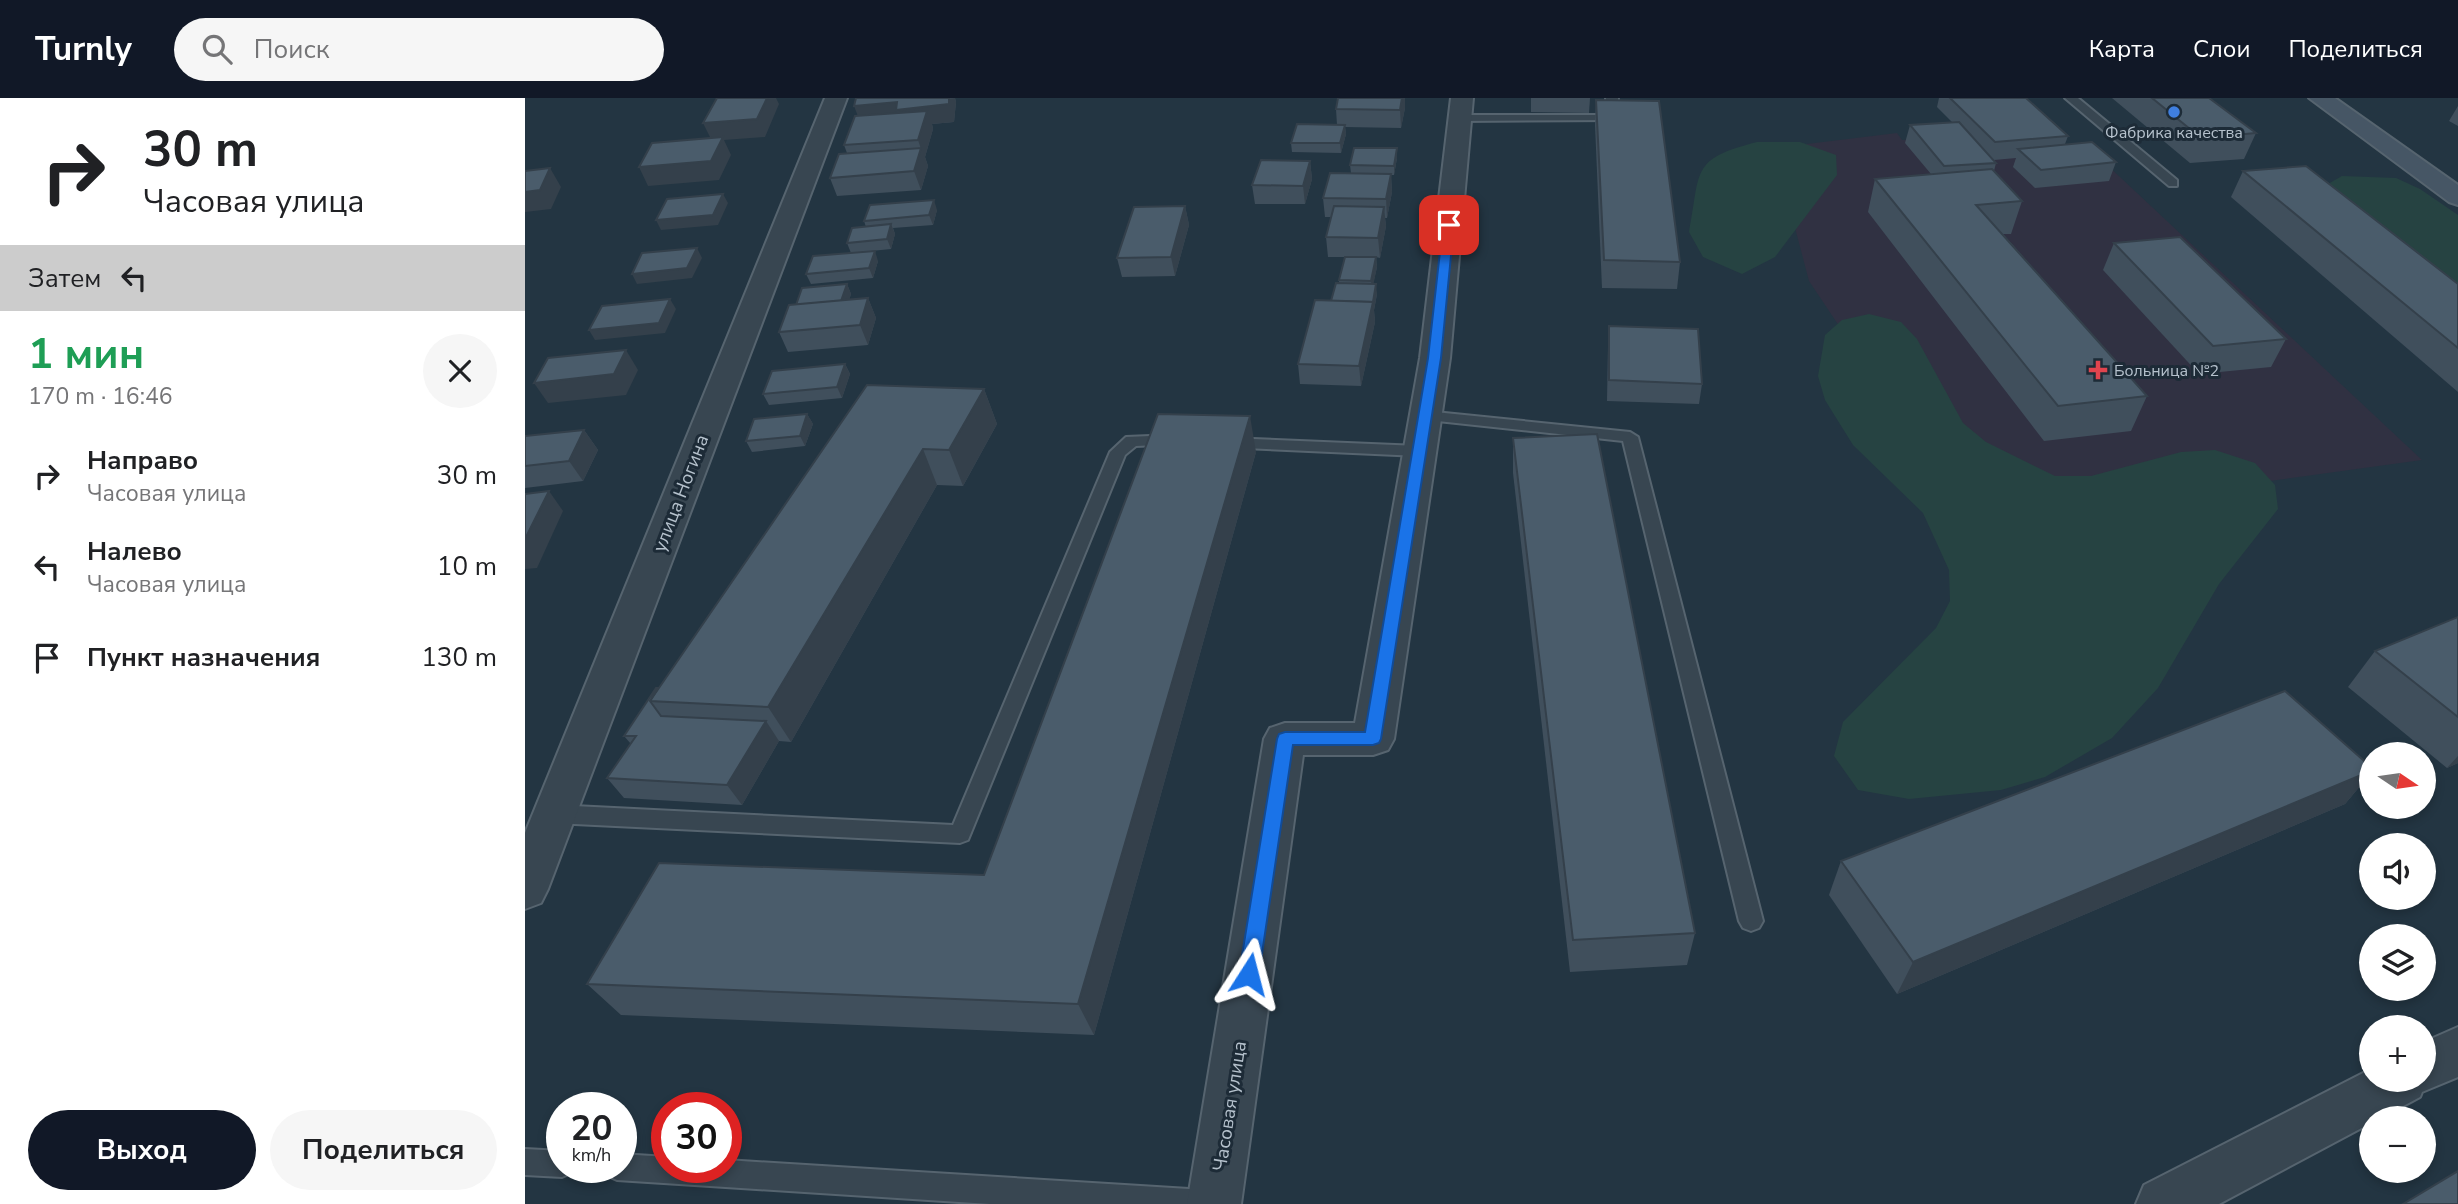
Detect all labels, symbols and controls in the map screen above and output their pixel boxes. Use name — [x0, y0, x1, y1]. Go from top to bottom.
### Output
search box — [174, 18, 664, 81]
text: Turnly — [35, 27, 132, 72]
icon: search — [198, 30, 236, 68]
text: Поиск — [254, 32, 329, 67]
text: Карта — [2089, 33, 2155, 65]
text: Слои — [2193, 33, 2250, 65]
text: Поделиться — [2288, 33, 2423, 65]
marker: Фабрика качества — [2166, 104, 2182, 120]
text: 30 m — [143, 116, 258, 183]
place label: Фабрика качества — [2105, 122, 2243, 144]
icon: right — [28, 126, 119, 217]
text: Часовая улица — [143, 180, 365, 223]
pin — [1419, 195, 1479, 255]
icon: arrive — [1430, 206, 1468, 244]
icon: left — [115, 259, 153, 297]
text: Затем — [28, 261, 101, 296]
text: 1 мин — [28, 326, 144, 383]
button: close — [423, 334, 497, 408]
marker: Больница №2 — [2088, 360, 2108, 380]
place label: Больница №2 — [2114, 360, 2219, 382]
text: 170 m · 16:46 — [28, 381, 173, 412]
street label: улица Ногина — [647, 431, 715, 556]
text: Направо — [87, 443, 198, 478]
icon: right — [28, 457, 66, 495]
text: 30 m — [437, 458, 497, 493]
text: Часовая улица — [87, 478, 246, 509]
text: Налево — [87, 534, 182, 569]
icon: left — [28, 548, 66, 586]
text: 10 m — [437, 549, 497, 584]
text: Часовая улица — [87, 569, 246, 600]
icon: arrive — [28, 639, 66, 677]
text: Пункт назначения — [87, 640, 320, 675]
text: 130 m — [421, 640, 497, 675]
north arrow — [2359, 742, 2436, 819]
map controls — [2359, 742, 2436, 1183]
button: sound — [2359, 833, 2436, 910]
button: layers — [2359, 924, 2436, 1001]
position arrow — [1212, 937, 1286, 1011]
button: + — [2359, 1015, 2436, 1092]
street label: Часовая улица — [1207, 1039, 1253, 1173]
speed limit sign: 30 — [651, 1092, 742, 1183]
text: 20 — [570, 1105, 613, 1152]
button: − — [2359, 1106, 2436, 1183]
button: Выход — [28, 1110, 256, 1190]
button: Поделиться — [270, 1110, 497, 1190]
text: km/h — [572, 1143, 611, 1167]

